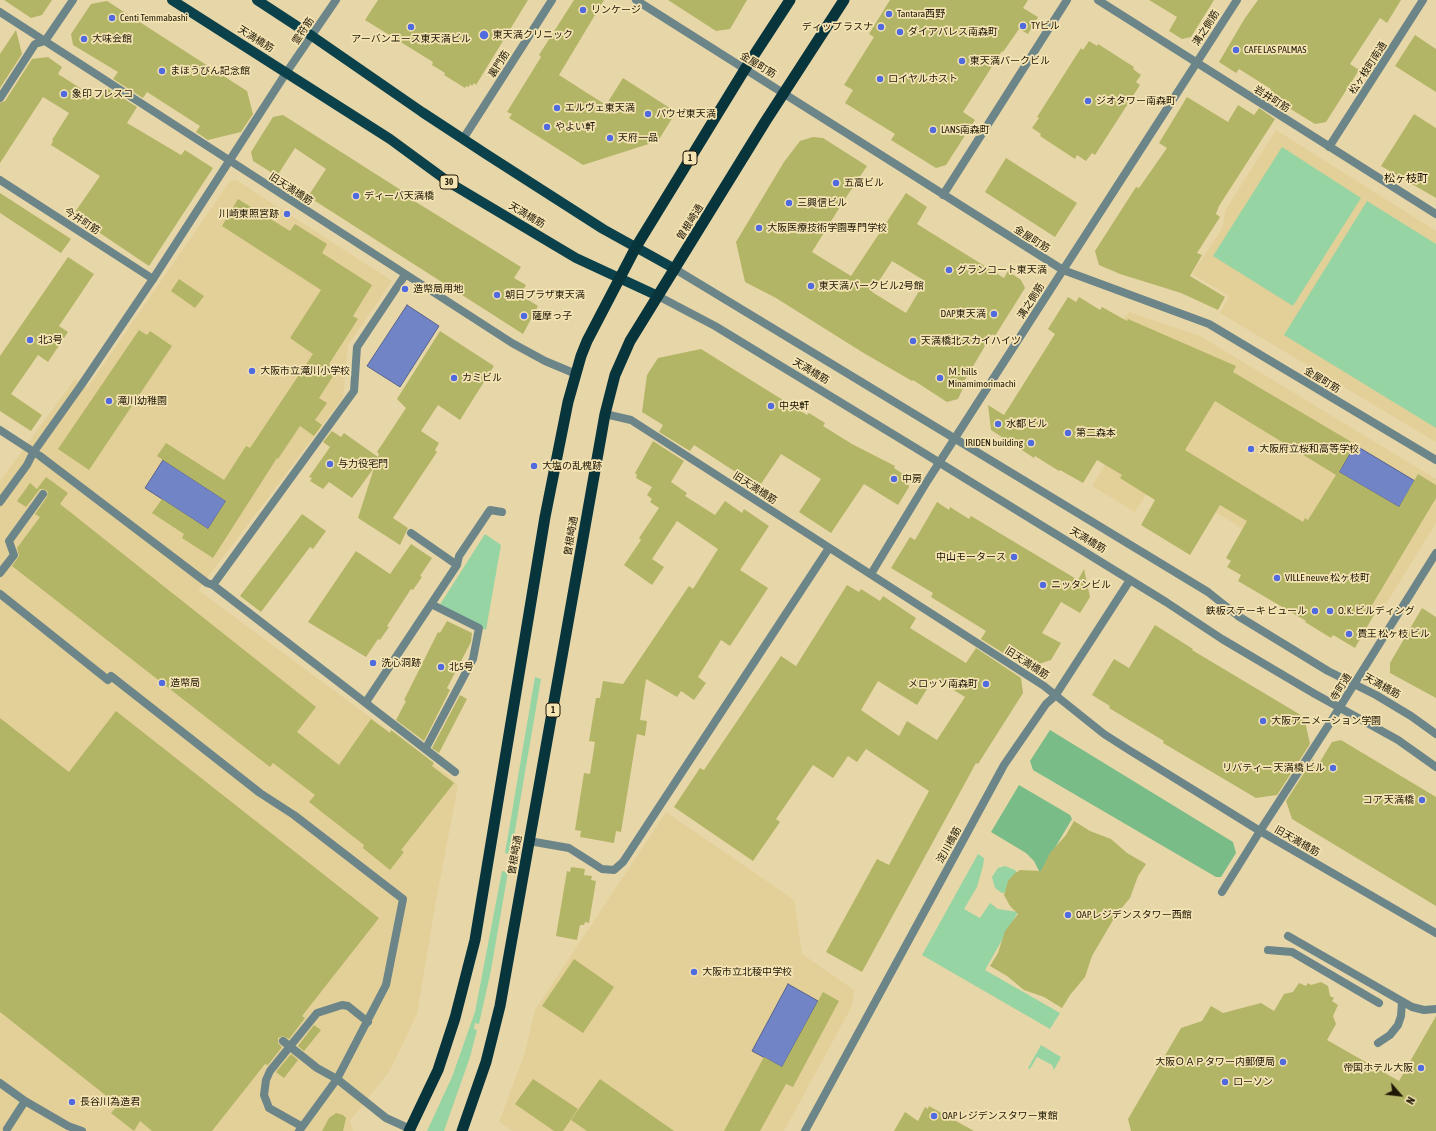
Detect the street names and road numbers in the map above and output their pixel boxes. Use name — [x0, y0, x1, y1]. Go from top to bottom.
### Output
street label: 溝之側筋 — [1190, 8, 1222, 48]
street label: 霊符筋 — [290, 15, 316, 47]
street label: 天満橋筋 — [236, 23, 276, 55]
street label: 松ヶ枝町南通 — [1347, 40, 1389, 96]
street label: 裏門筋 — [486, 48, 512, 80]
street label: 金屋町筋 — [738, 50, 778, 80]
street label: 岩井町筋 — [1252, 83, 1292, 115]
road number: 1 — [683, 151, 697, 165]
street label: 旧天満橋筋 — [267, 170, 315, 208]
road number: 30 — [440, 175, 458, 189]
street label: 天満橋筋 — [507, 200, 547, 230]
street label: 曽根崎通 — [674, 202, 706, 242]
street label: 今井町筋 — [62, 205, 102, 237]
street label: 金屋町筋 — [1012, 223, 1052, 255]
street label: 溝之側筋 — [1015, 281, 1047, 321]
street label: 天満橋筋 — [791, 356, 831, 386]
street label: 金屋町筋 — [1302, 365, 1342, 395]
street label: 旧天満橋筋 — [731, 469, 779, 507]
street label: 曽根崎通 — [562, 515, 580, 557]
street label: 天満橋筋 — [1068, 525, 1108, 555]
street label: 旧天満橋筋 — [1003, 644, 1051, 682]
street label: 寺町通 — [1328, 671, 1354, 703]
street label: 天満橋筋 — [1362, 671, 1402, 701]
road number: 1 — [546, 703, 560, 717]
street label: 旧天満橋筋 — [1272, 823, 1322, 859]
street label: 淀川橋筋 — [934, 825, 964, 865]
street label: 曽根崎通 — [506, 834, 524, 876]

